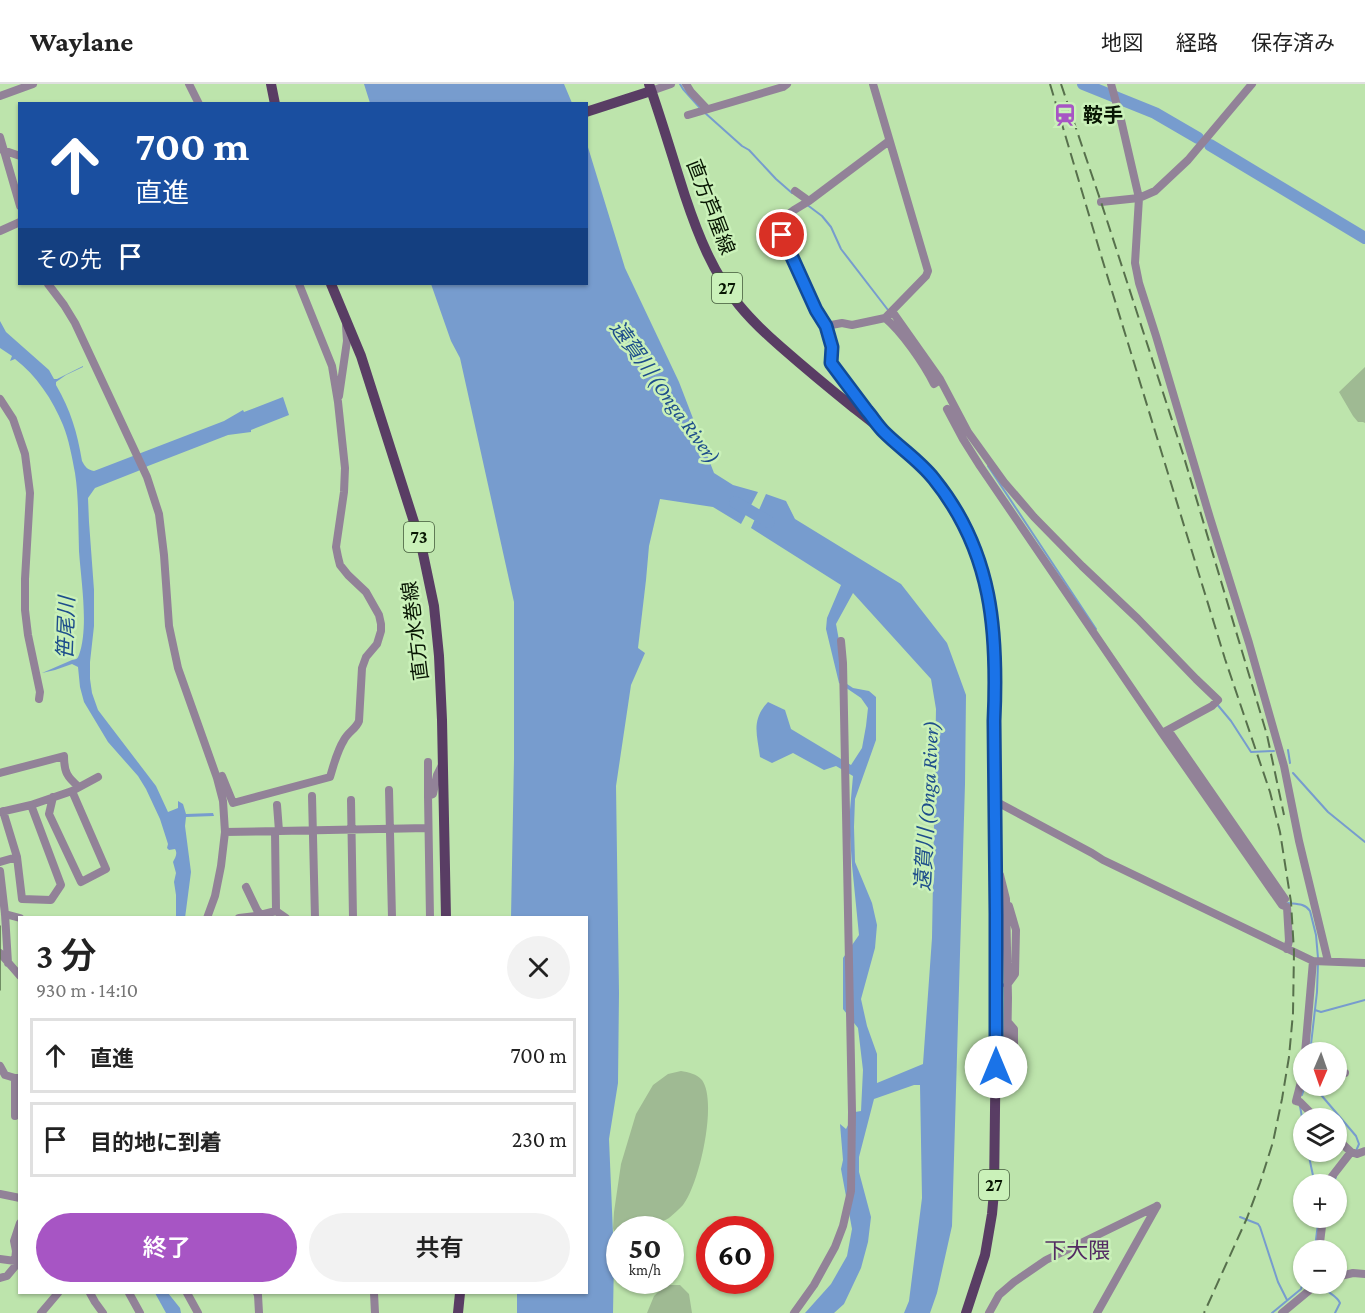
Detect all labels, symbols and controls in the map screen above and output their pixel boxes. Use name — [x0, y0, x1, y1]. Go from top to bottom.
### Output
text: Waylane — [30, 26, 133, 57]
text: 地図 — [1101, 31, 1143, 55]
text: 経路 — [1176, 31, 1218, 55]
text: 保存済み — [1251, 31, 1335, 55]
station icon: 鞍手 — [1052, 102, 1078, 128]
place label: 鞍手 — [1083, 104, 1123, 126]
text: 700 m — [135, 122, 249, 169]
icon: ahead — [36, 126, 114, 204]
street label: 直方芦屋線 — [683, 156, 739, 258]
text: 直進 — [135, 178, 189, 208]
pin — [756, 209, 807, 260]
icon: arrive — [765, 218, 798, 251]
icon: arrive — [114, 240, 147, 273]
text: その先 — [36, 247, 102, 272]
road number: 27 — [712, 273, 742, 303]
water label: 遠賀川 (Onga River) — [605, 316, 725, 468]
road number: 73 — [404, 522, 434, 552]
street label: 直方水巻線 — [398, 580, 432, 682]
water label: 笹尾川 — [53, 594, 79, 660]
water label: 遠賀川 (Onga River) — [911, 720, 943, 892]
text: 3 分 — [36, 936, 96, 976]
button: close — [507, 936, 570, 999]
text: 930 m · 14:10 — [36, 979, 138, 1001]
position arrow — [964, 1035, 1028, 1099]
icon: ahead — [39, 1039, 72, 1072]
north arrow — [1293, 1042, 1347, 1096]
map controls — [1293, 1042, 1347, 1294]
text: 700 m — [510, 1043, 567, 1068]
text: 直進 — [90, 1046, 134, 1071]
button: layers — [1293, 1108, 1347, 1162]
icon: arrive — [39, 1123, 72, 1156]
text: 230 m — [512, 1127, 567, 1152]
text: 目的地に到着 — [90, 1130, 222, 1155]
road number: 27 — [979, 1170, 1009, 1200]
button: + — [1293, 1174, 1347, 1228]
button: 終了 — [36, 1213, 297, 1282]
button: 共有 — [309, 1213, 570, 1282]
speed limit sign: 60 — [696, 1216, 774, 1294]
text: 50 — [629, 1231, 661, 1264]
district label: 下大隈 — [1044, 1238, 1110, 1263]
button: − — [1293, 1240, 1347, 1294]
text: km/h — [629, 1262, 661, 1278]

